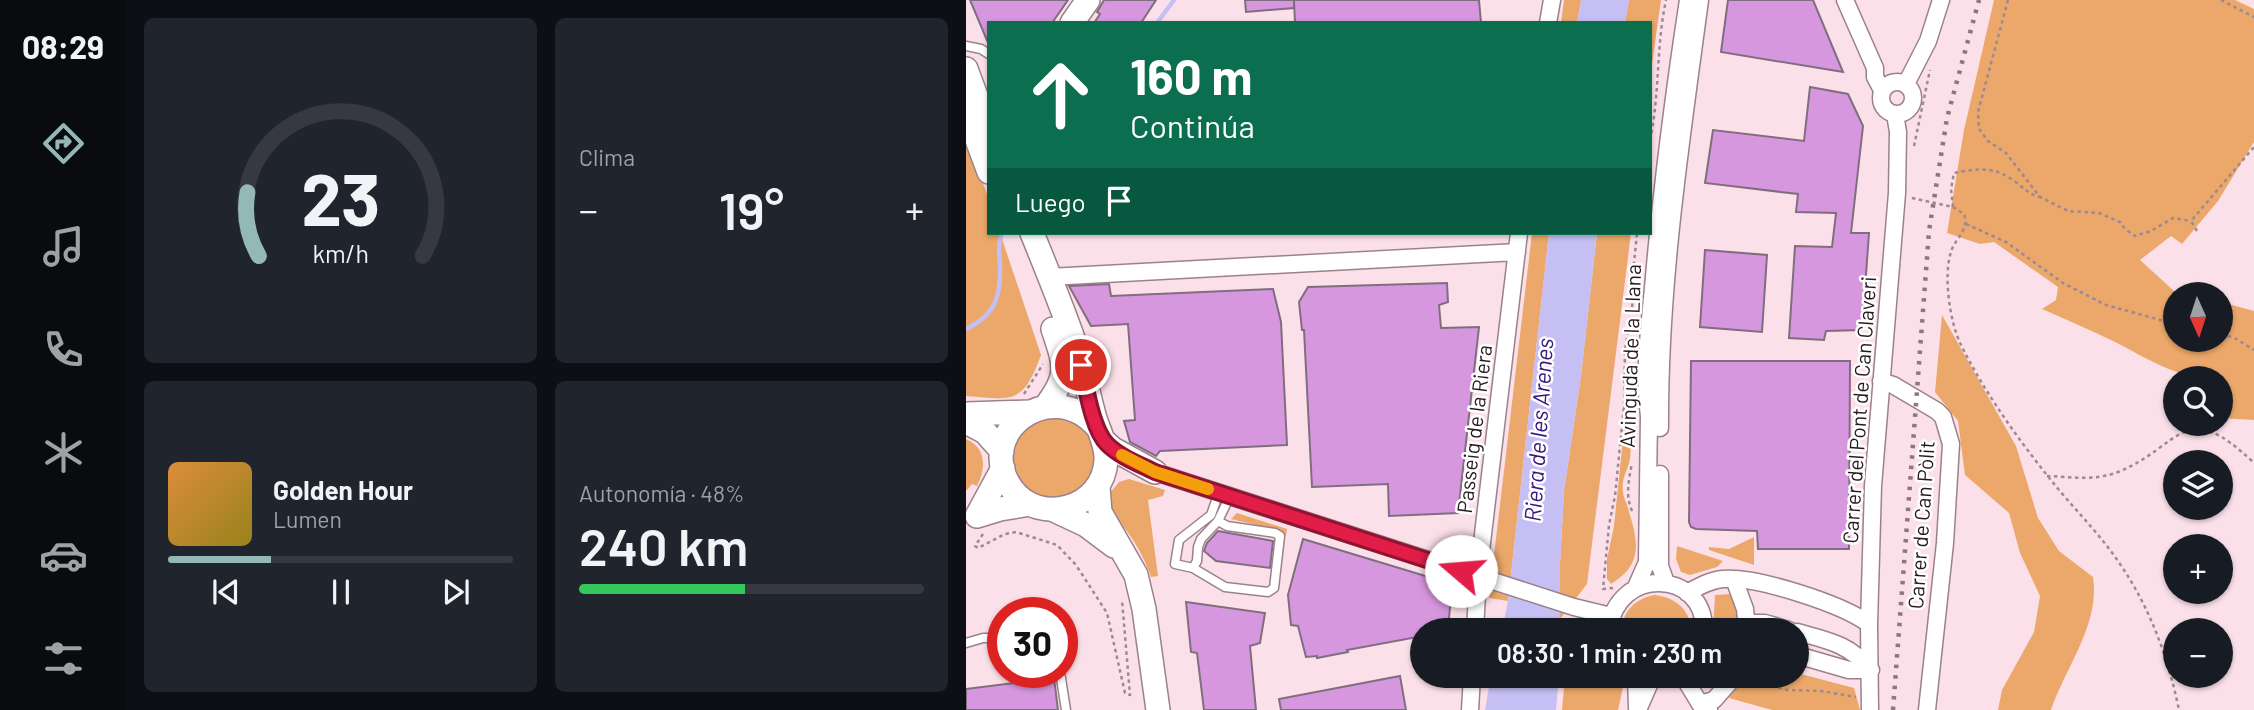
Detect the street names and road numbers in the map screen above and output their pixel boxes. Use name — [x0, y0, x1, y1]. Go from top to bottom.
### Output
street label: Avinguda de la Llana — [1614, 264, 1645, 448]
street label: Carrer del Pont de Can Claveri — [1837, 276, 1880, 544]
street label: Passeig de la Riera — [1451, 343, 1496, 514]
street label: Carrer de Can Pòlit — [1902, 440, 1939, 610]

